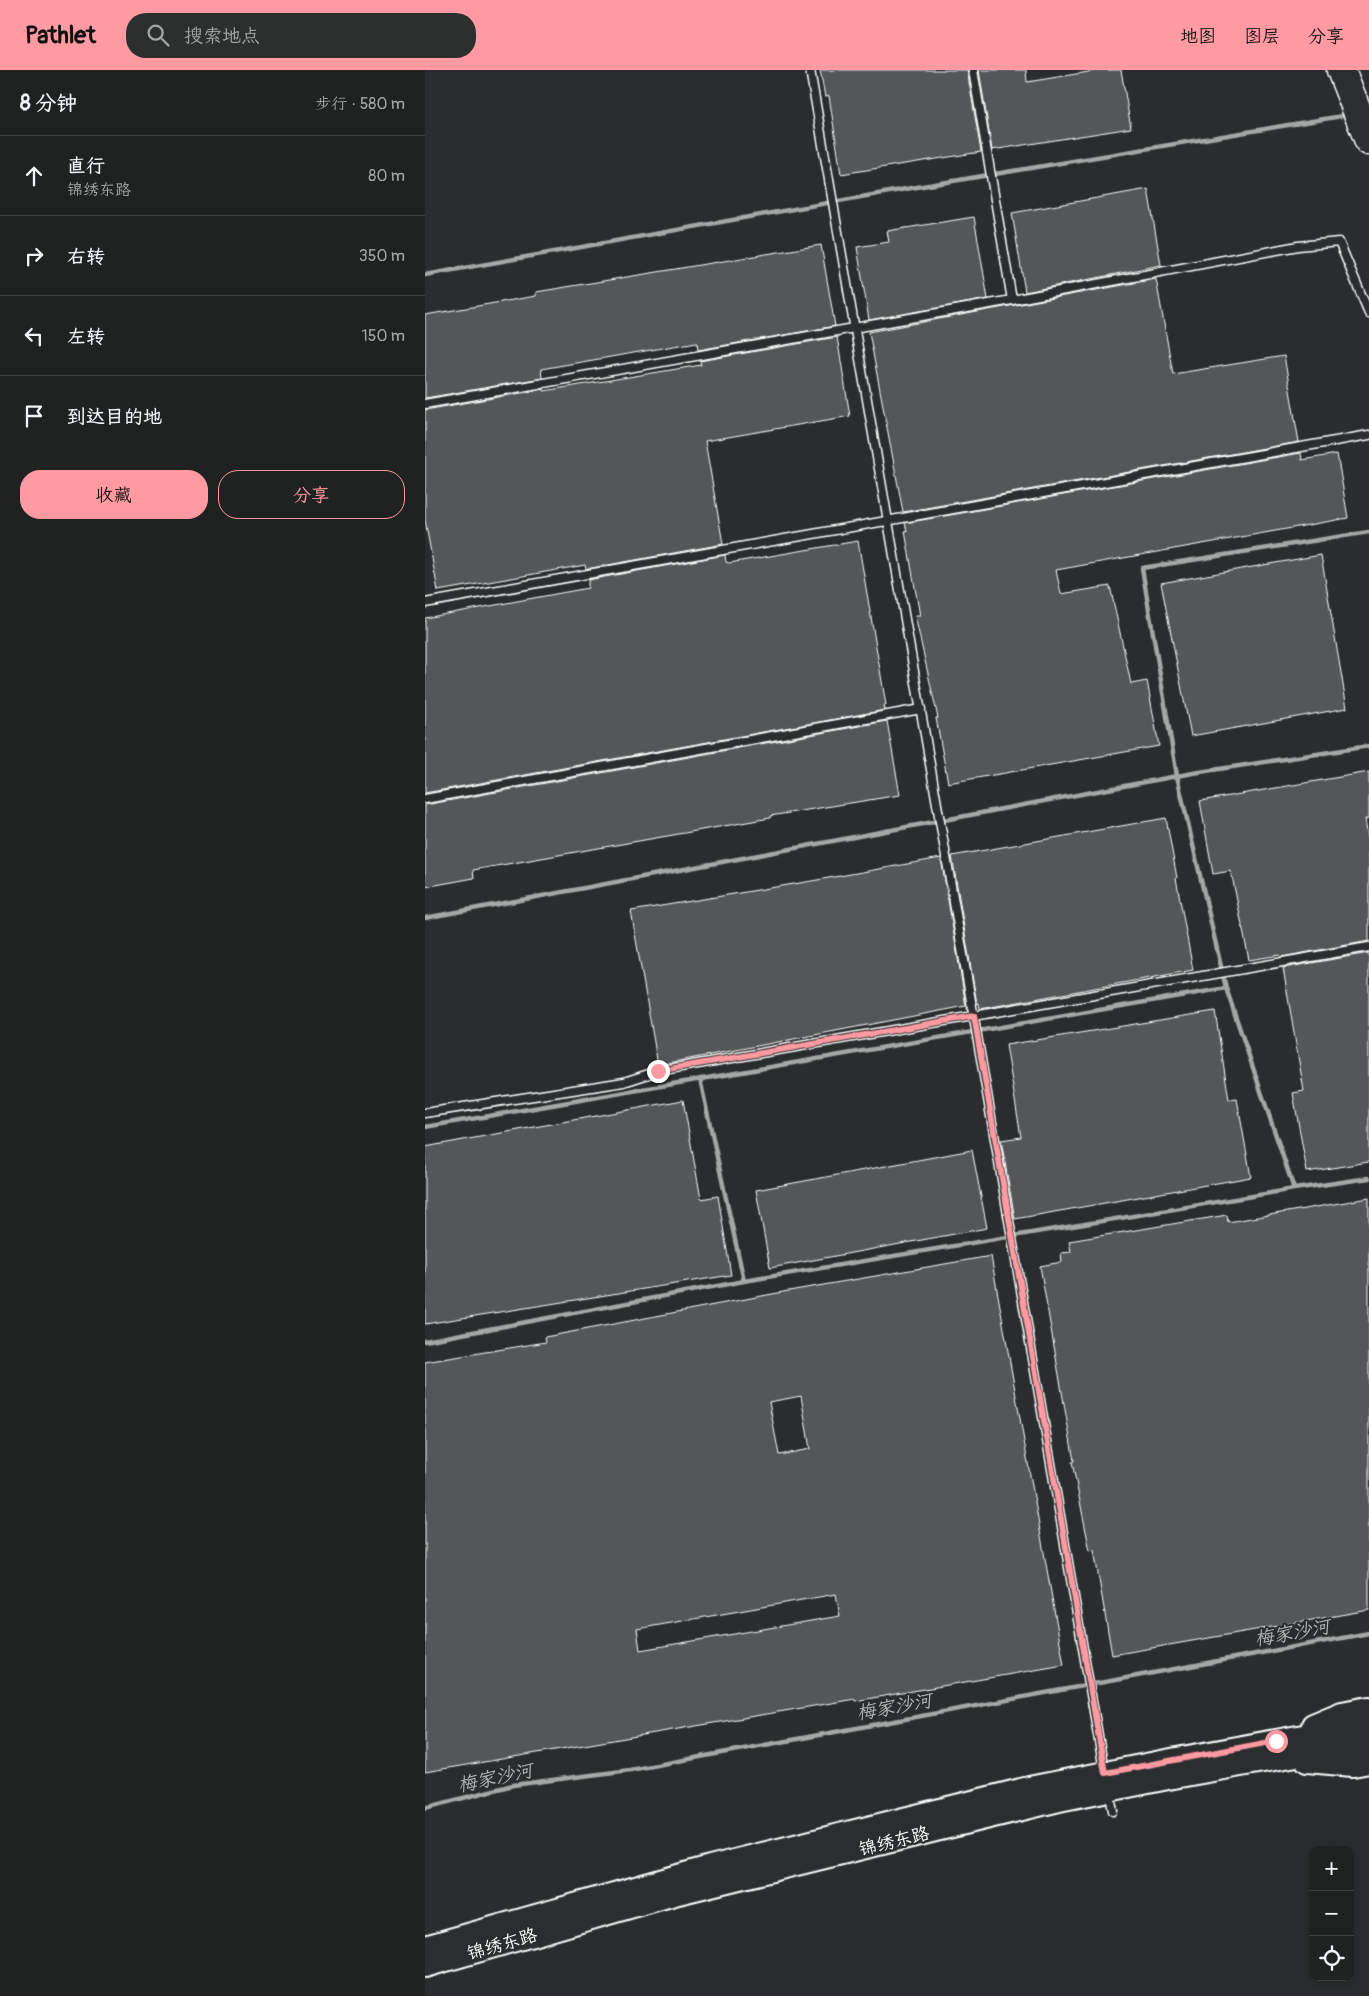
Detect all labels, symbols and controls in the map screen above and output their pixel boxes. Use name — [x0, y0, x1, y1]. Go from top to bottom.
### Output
search box — [126, 13, 476, 58]
text: Pathlet — [25, 21, 96, 50]
icon: search — [144, 21, 172, 49]
text: 搜索地点 — [184, 24, 260, 48]
text: 地图 — [1180, 25, 1216, 48]
text: 图层 — [1244, 25, 1280, 48]
text: 分享 — [1308, 25, 1344, 48]
text: 8 分钟 — [20, 90, 77, 117]
text: 步行 · 580 m — [316, 94, 405, 114]
text: 直行 — [67, 154, 105, 178]
icon: ahead — [20, 162, 48, 190]
text: 80 m — [368, 166, 405, 186]
text: 锦绣东路 — [67, 180, 131, 200]
icon: right — [20, 242, 48, 270]
text: 右转 — [67, 245, 105, 269]
text: 350 m — [359, 246, 405, 266]
icon: left — [20, 322, 48, 350]
text: 左转 — [67, 325, 105, 349]
text: 150 m — [361, 326, 405, 346]
icon: arrive — [20, 402, 48, 430]
text: 到达目的地 — [67, 405, 162, 429]
button: 收藏 — [20, 470, 208, 519]
button: 分享 — [218, 470, 405, 519]
route end — [647, 1060, 670, 1083]
water label: 梅家沙河 — [1253, 1614, 1335, 1651]
water label: 梅家沙河 — [855, 1688, 937, 1725]
route start — [1265, 1730, 1288, 1753]
water label: 梅家沙河 — [456, 1758, 538, 1798]
street label: 锦绣东路 — [856, 1822, 932, 1861]
map controls — [1309, 1846, 1354, 1981]
button: + — [1309, 1846, 1354, 1891]
button: − — [1309, 1891, 1354, 1936]
street label: 锦绣东路 — [464, 1924, 540, 1965]
button: locate — [1309, 1936, 1354, 1981]

